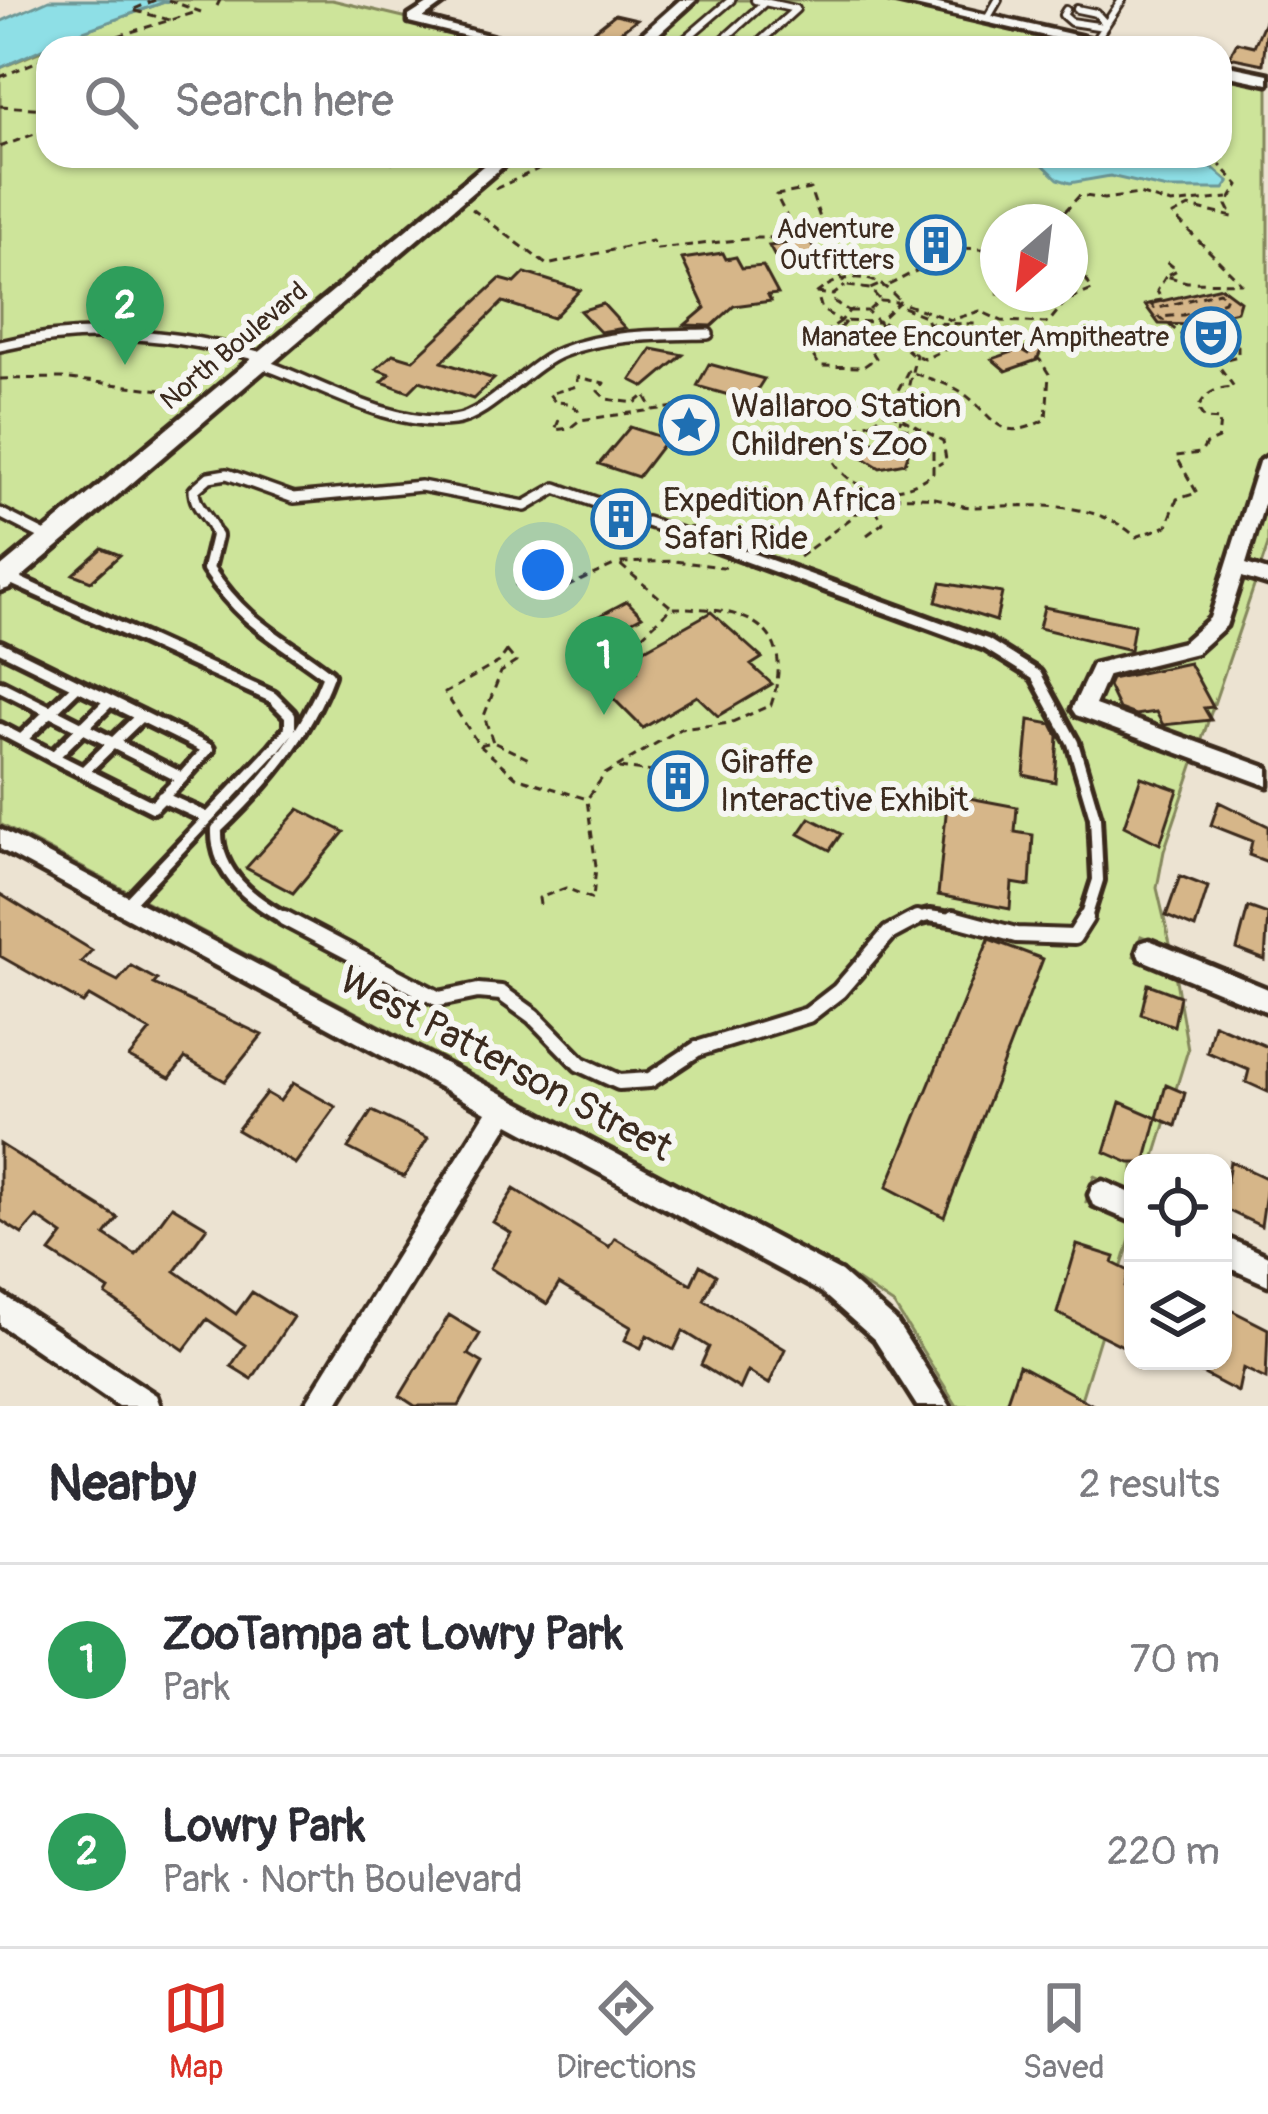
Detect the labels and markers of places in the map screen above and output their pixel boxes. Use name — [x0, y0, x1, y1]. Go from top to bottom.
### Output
place label: Adventure Outfitters — [776, 213, 895, 277]
building icon: Adventure Outfitters — [905, 214, 967, 276]
pin: 2 — [86, 266, 164, 365]
theatre icon: Manatee Encounter Ampitheatre — [1180, 306, 1242, 368]
place label: Manatee Encounter Ampitheatre — [801, 321, 1170, 354]
place label: Wallaroo Station Children's Zoo — [731, 386, 961, 465]
place icon: Wallaroo Station Children's Zoo — [658, 394, 720, 456]
place label: Expedition Africa Safari Ride — [663, 480, 896, 559]
building icon: Expedition Africa Safari Ride — [590, 488, 652, 550]
pin: 1 — [565, 616, 643, 715]
place label: Giraffe Interactive Exhibit — [720, 742, 969, 821]
building icon: Giraffe Interactive Exhibit — [647, 750, 709, 812]

